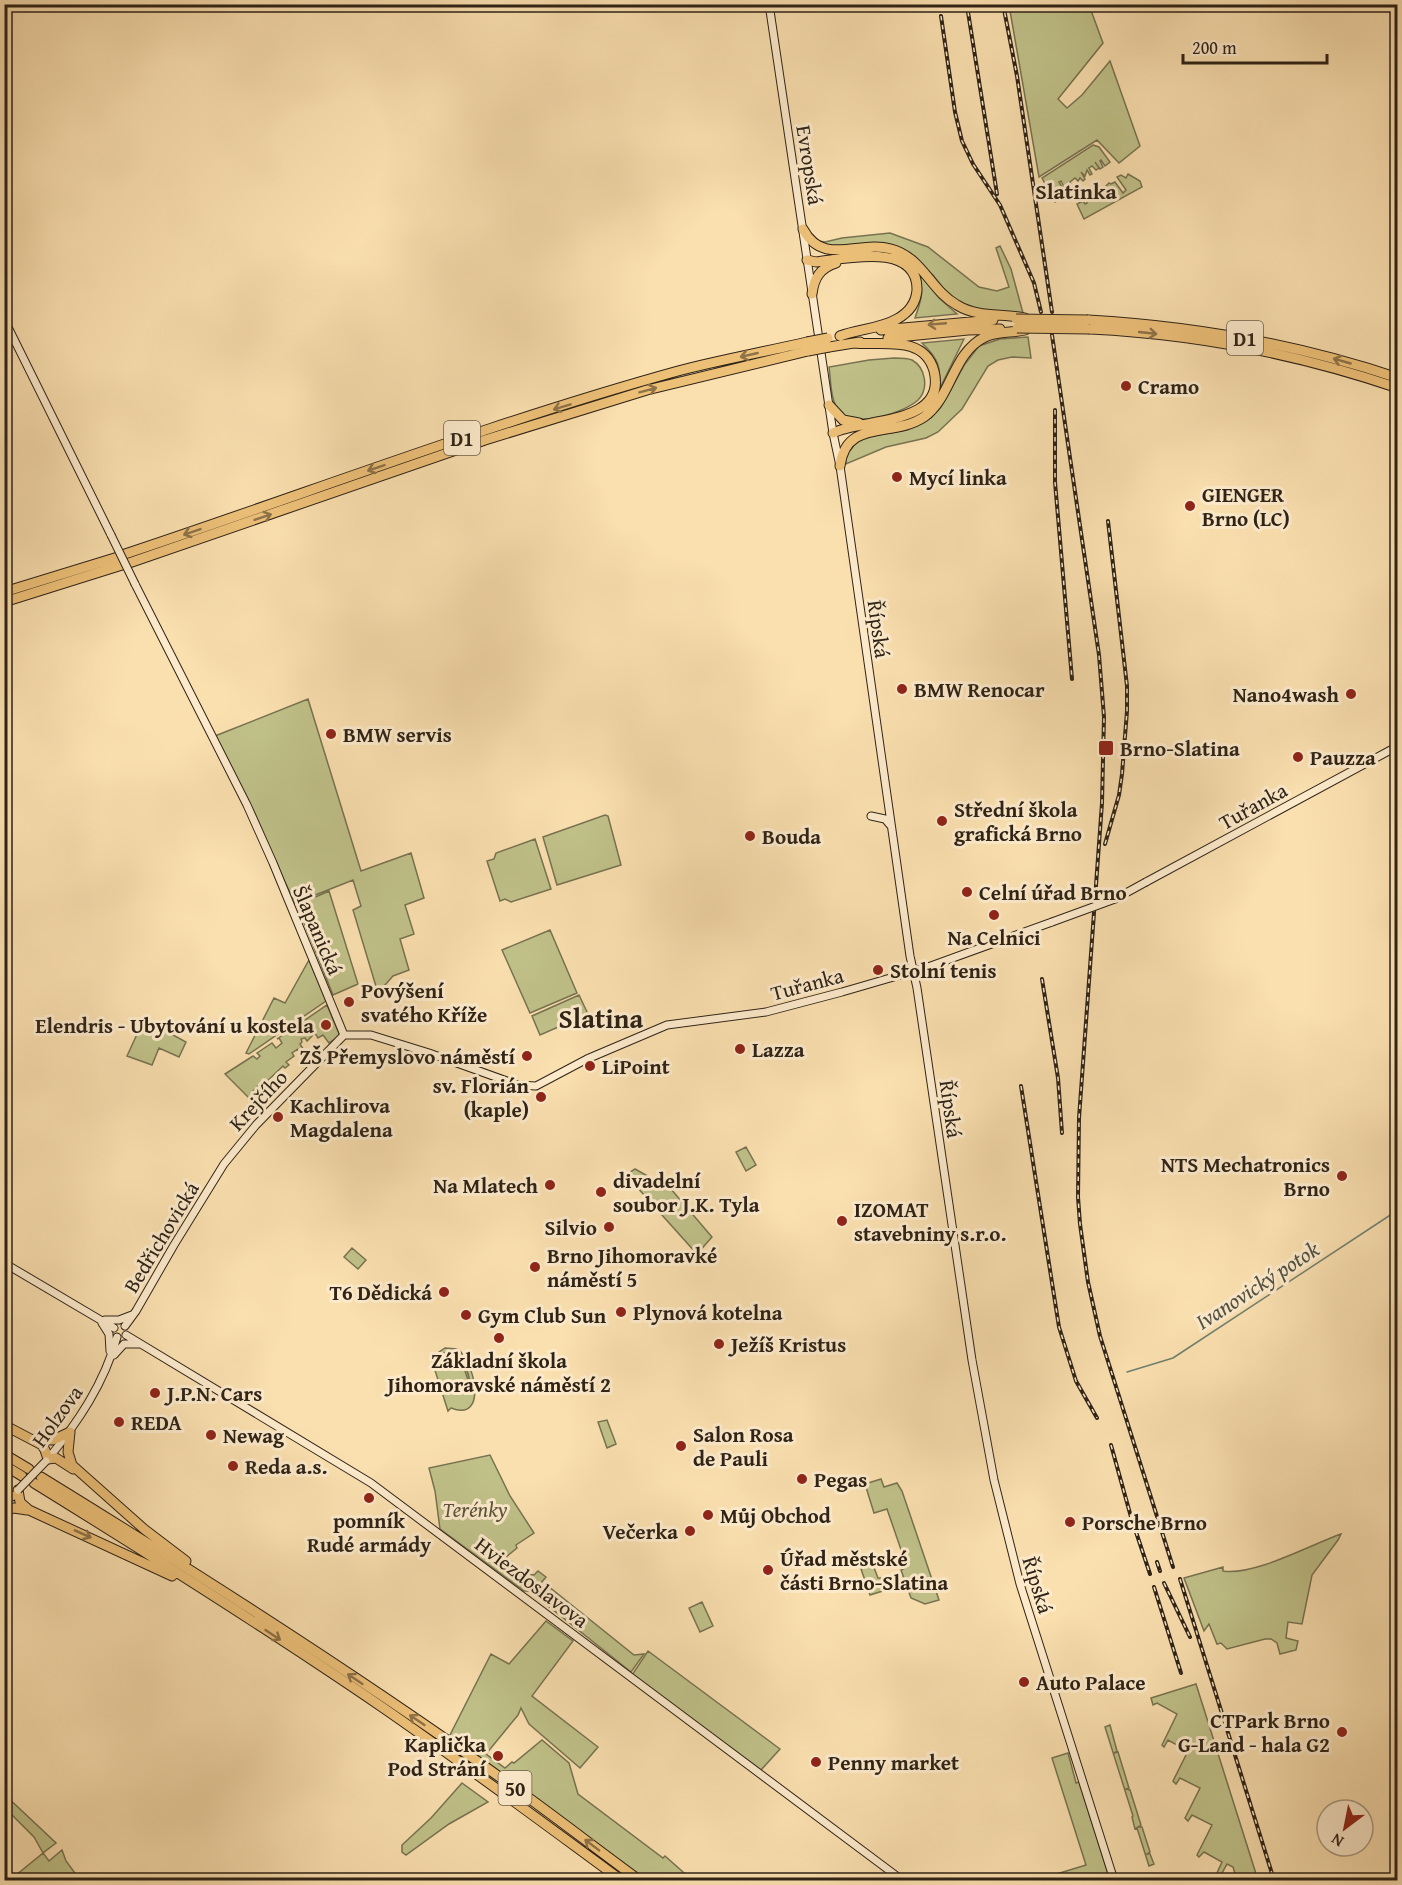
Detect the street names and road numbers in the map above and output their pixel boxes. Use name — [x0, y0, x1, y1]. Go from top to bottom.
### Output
street label: Evropská — [788, 123, 832, 207]
road number: D1 — [1227, 321, 1263, 355]
road number: D1 — [444, 421, 480, 455]
street label: Řípská — [860, 598, 898, 660]
street label: Tuřanka — [1213, 774, 1293, 838]
street label: Šlapanická — [285, 880, 351, 980]
street label: Tuřanka — [767, 959, 847, 1009]
street label: Krejčího — [221, 1062, 295, 1138]
street label: Řípská — [932, 1078, 970, 1140]
street label: Bedřichovická — [116, 1176, 206, 1298]
street label: Holzova — [24, 1379, 90, 1453]
street label: Hviezdoslavova — [469, 1529, 595, 1635]
street label: Řípská — [1015, 1553, 1061, 1617]
road number: 50 — [498, 1771, 532, 1805]

